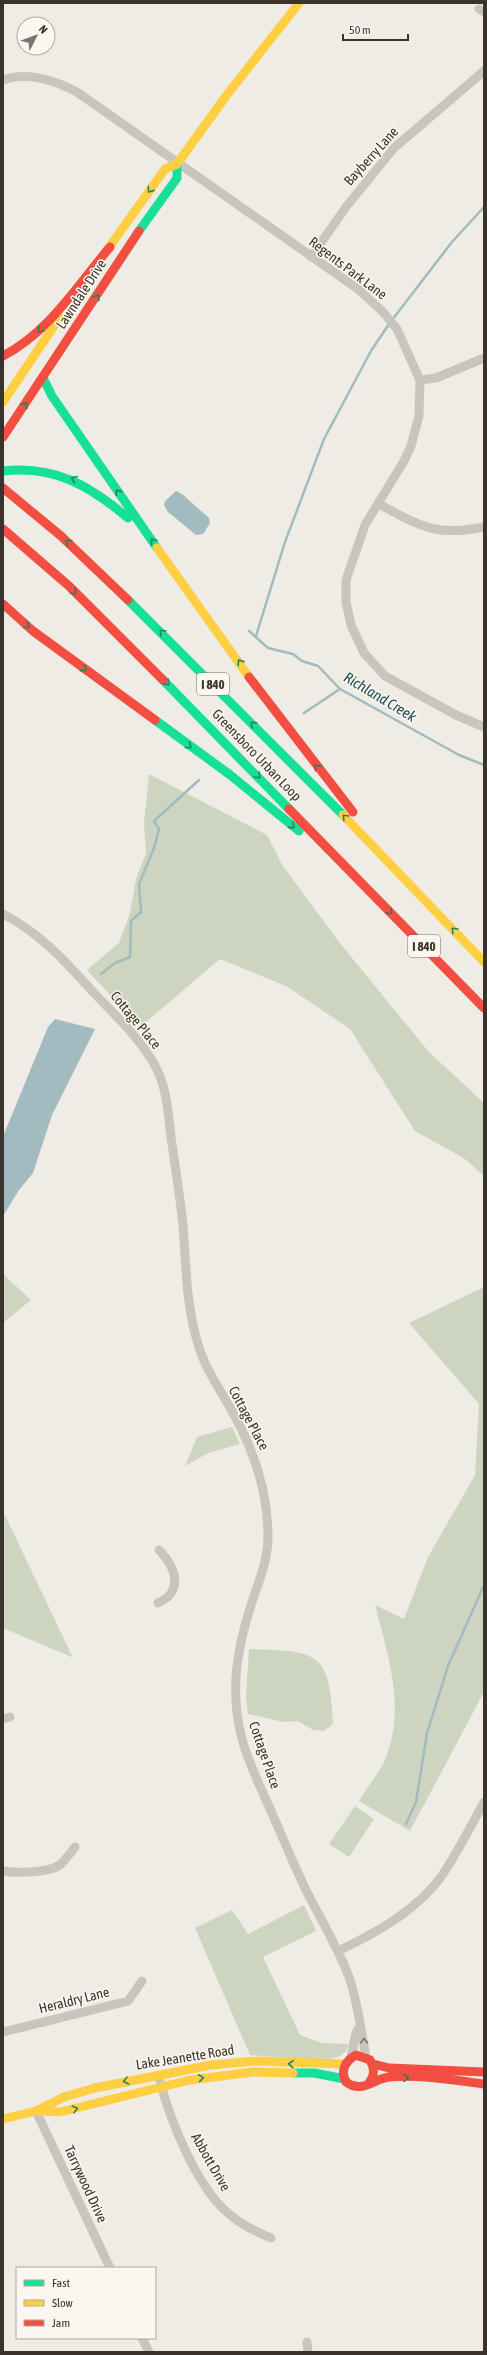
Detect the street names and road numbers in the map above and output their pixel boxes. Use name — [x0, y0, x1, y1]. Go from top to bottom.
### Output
street label: Bayberry Lane — [341, 124, 401, 188]
street label: Regents Park Lane — [306, 233, 390, 303]
street label: Lawndale Drive — [53, 256, 109, 332]
road number: I 840 — [197, 673, 229, 695]
street label: Greensboro Urban Loop — [209, 706, 305, 804]
road number: I 840 — [408, 935, 440, 957]
street label: Cottage Place — [107, 988, 165, 1052]
street label: Cottage Place — [225, 1383, 273, 1453]
street label: Cottage Place — [246, 1719, 284, 1791]
street label: Heraldry Lane — [37, 1984, 111, 2016]
street label: Lake Jeanette Road — [135, 2041, 235, 2073]
street label: Abbott Drive — [188, 2130, 234, 2194]
street label: Tarrywood Drive — [61, 2143, 111, 2225]

